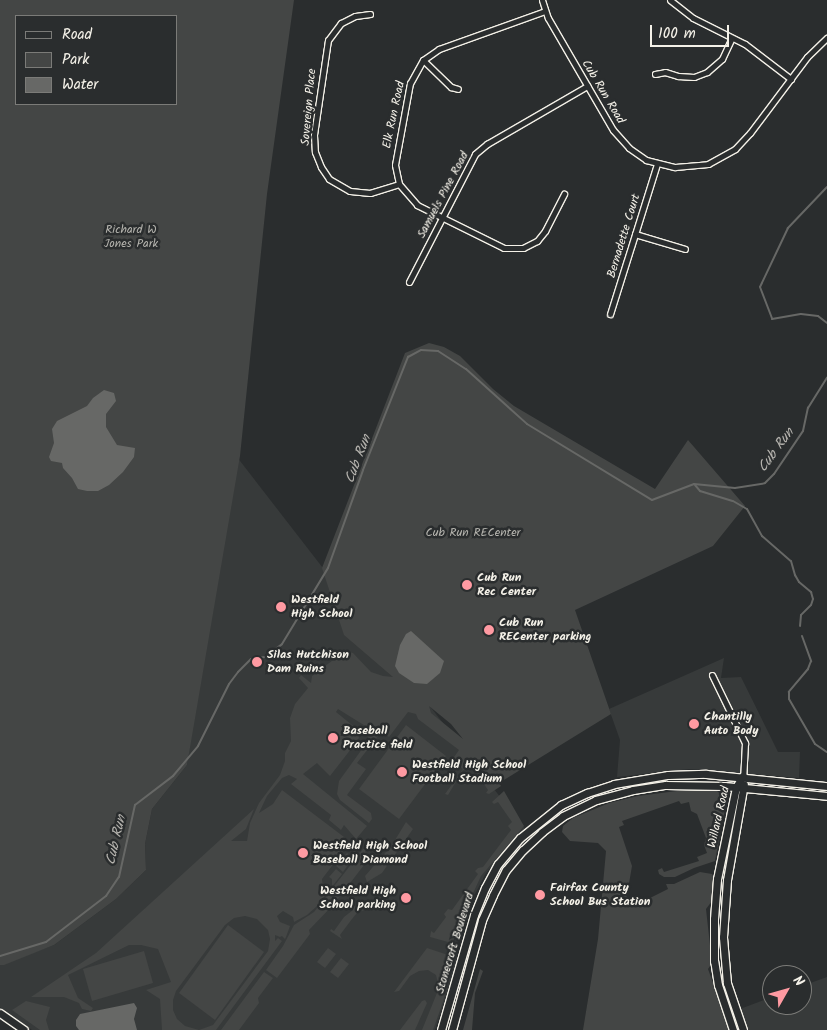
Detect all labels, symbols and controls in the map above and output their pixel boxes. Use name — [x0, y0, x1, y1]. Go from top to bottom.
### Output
legend — [15, 15, 178, 105]
scale bar — [652, 15, 731, 47]
text: 100 m — [658, 22, 696, 46]
text: Road — [62, 23, 92, 47]
text: Park — [62, 48, 89, 72]
street label: Cub Run Road — [578, 57, 628, 127]
street label: Sovereign Place — [298, 68, 320, 146]
text: Water — [62, 73, 98, 97]
street label: Elk Run Road — [380, 80, 408, 150]
street label: Samuels Pine Road — [414, 149, 472, 241]
street label: Bernadette Court — [604, 192, 644, 280]
park label: Richard W Jones Park — [104, 223, 158, 251]
water label: Cub Run — [754, 425, 798, 475]
water label: Cub Run — [341, 432, 375, 486]
park label: Cub Run RECenter — [425, 526, 521, 540]
place label: Cub Run Rec Center — [477, 571, 536, 599]
marker: Cub Run Rec Center — [461, 579, 473, 591]
place label: Westfield High School — [291, 593, 352, 621]
marker: Westfield High School — [275, 601, 287, 613]
place label: Cub Run RECenter parking — [499, 616, 591, 644]
marker: Cub Run RECenter parking — [483, 624, 495, 636]
place label: Silas Hutchison Dam Ruins — [267, 648, 349, 676]
marker: Silas Hutchison Dam Ruins — [251, 656, 263, 668]
place label: Chantilly Auto Body — [704, 710, 759, 738]
marker: Chantilly Auto Body — [688, 718, 700, 730]
place label: Baseball Practice field — [343, 724, 413, 752]
marker: Baseball Practice field — [327, 732, 339, 744]
place label: Westfield High School Football Stadium — [412, 758, 526, 786]
marker: Westfield High School Football Stadium — [396, 766, 408, 778]
street label: Willard Road — [705, 785, 733, 849]
water label: Cub Run — [102, 814, 130, 866]
place label: Westfield High School Baseball Diamond — [313, 839, 427, 867]
marker: Westfield High School Baseball Diamond — [297, 847, 309, 859]
place label: Fairfax County School Bus Station — [550, 881, 650, 909]
place label: Westfield High School parking — [320, 884, 396, 912]
marker: Fairfax County School Bus Station — [534, 889, 546, 901]
street label: Stonecroft Boulevard — [433, 891, 477, 995]
marker: Westfield High School parking — [400, 892, 412, 904]
north arrow — [762, 965, 812, 1015]
text: N — [787, 971, 809, 992]

